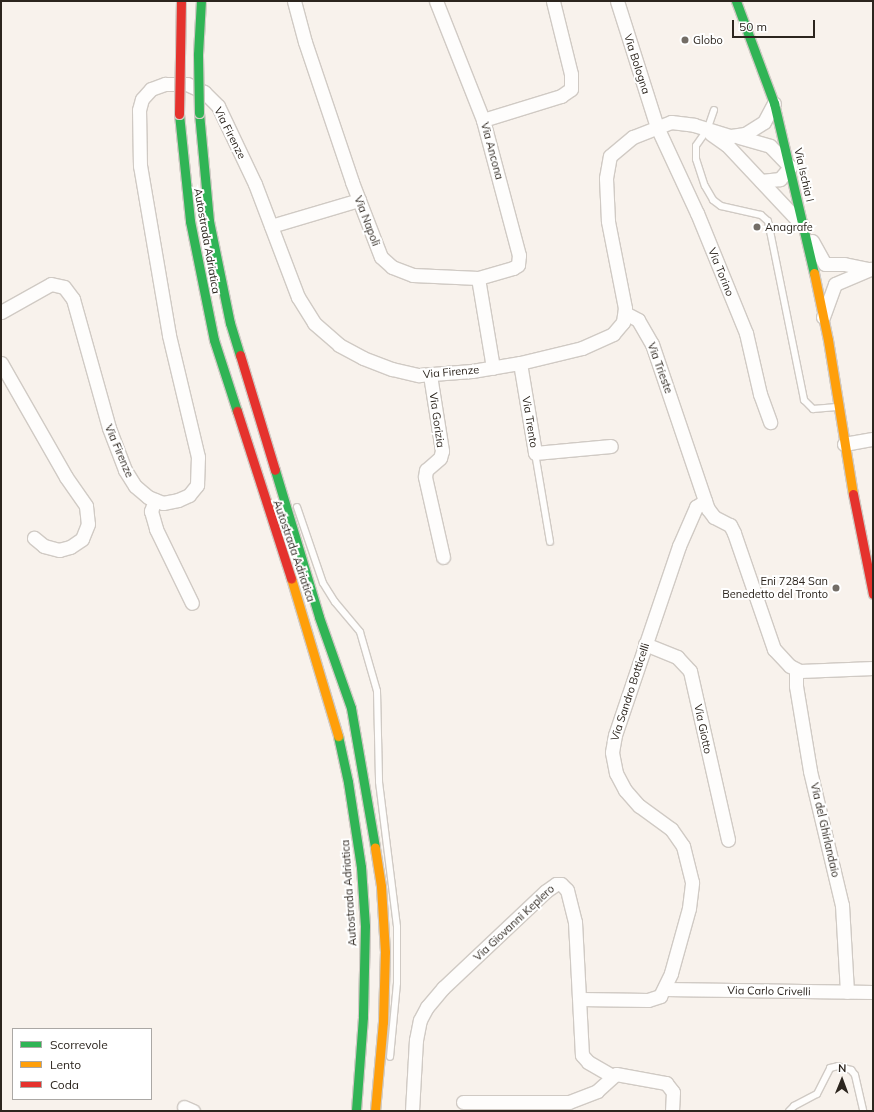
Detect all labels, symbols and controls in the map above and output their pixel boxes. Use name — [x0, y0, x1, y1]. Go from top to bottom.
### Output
scale bar — [734, 12, 817, 38]
text: 50 m — [739, 19, 767, 34]
street label: Via Bologna — [621, 32, 653, 96]
place label: Globo — [693, 33, 723, 47]
marker: Globo — [680, 35, 690, 45]
street label: Via Firenze — [211, 105, 249, 161]
street label: Via Ancona — [478, 121, 506, 181]
street label: Via Ischia I — [791, 147, 817, 203]
street label: Autostrada Adriatica — [191, 187, 223, 295]
street label: Via Napoli — [351, 194, 383, 248]
place label: Anagrafe — [765, 220, 813, 234]
marker: Anagrafe — [752, 222, 762, 232]
street label: Via Torino — [705, 246, 737, 298]
street label: Via Trieste — [645, 341, 675, 395]
street label: Via Firenze — [422, 363, 480, 381]
street label: Via Gorizia — [427, 392, 447, 448]
street label: Via Trento — [519, 395, 541, 449]
street label: Via Firenze — [102, 422, 136, 480]
street label: Autostrada Adriatica — [270, 498, 318, 604]
place label: Eni 7284 San Benedetto del Tronto — [722, 575, 828, 601]
marker: Eni 7284 San Benedetto del Tronto — [831, 583, 841, 593]
street label: Via Sandro Botticelli — [608, 641, 652, 743]
street label: Via Giotto — [691, 703, 715, 755]
street label: Via del Ghirlandaio — [808, 781, 842, 879]
street label: Autostrada Adriatica — [339, 839, 359, 947]
street label: Via Giovanni Keplero — [471, 882, 557, 964]
street label: Via Carlo Crivelli — [727, 984, 811, 998]
legend — [12, 1028, 152, 1100]
text: Scorrevole — [50, 1037, 108, 1052]
text: Lento — [50, 1057, 81, 1072]
north arrow — [822, 1060, 862, 1100]
text: N — [838, 1061, 846, 1075]
text: Coda — [50, 1077, 79, 1092]

